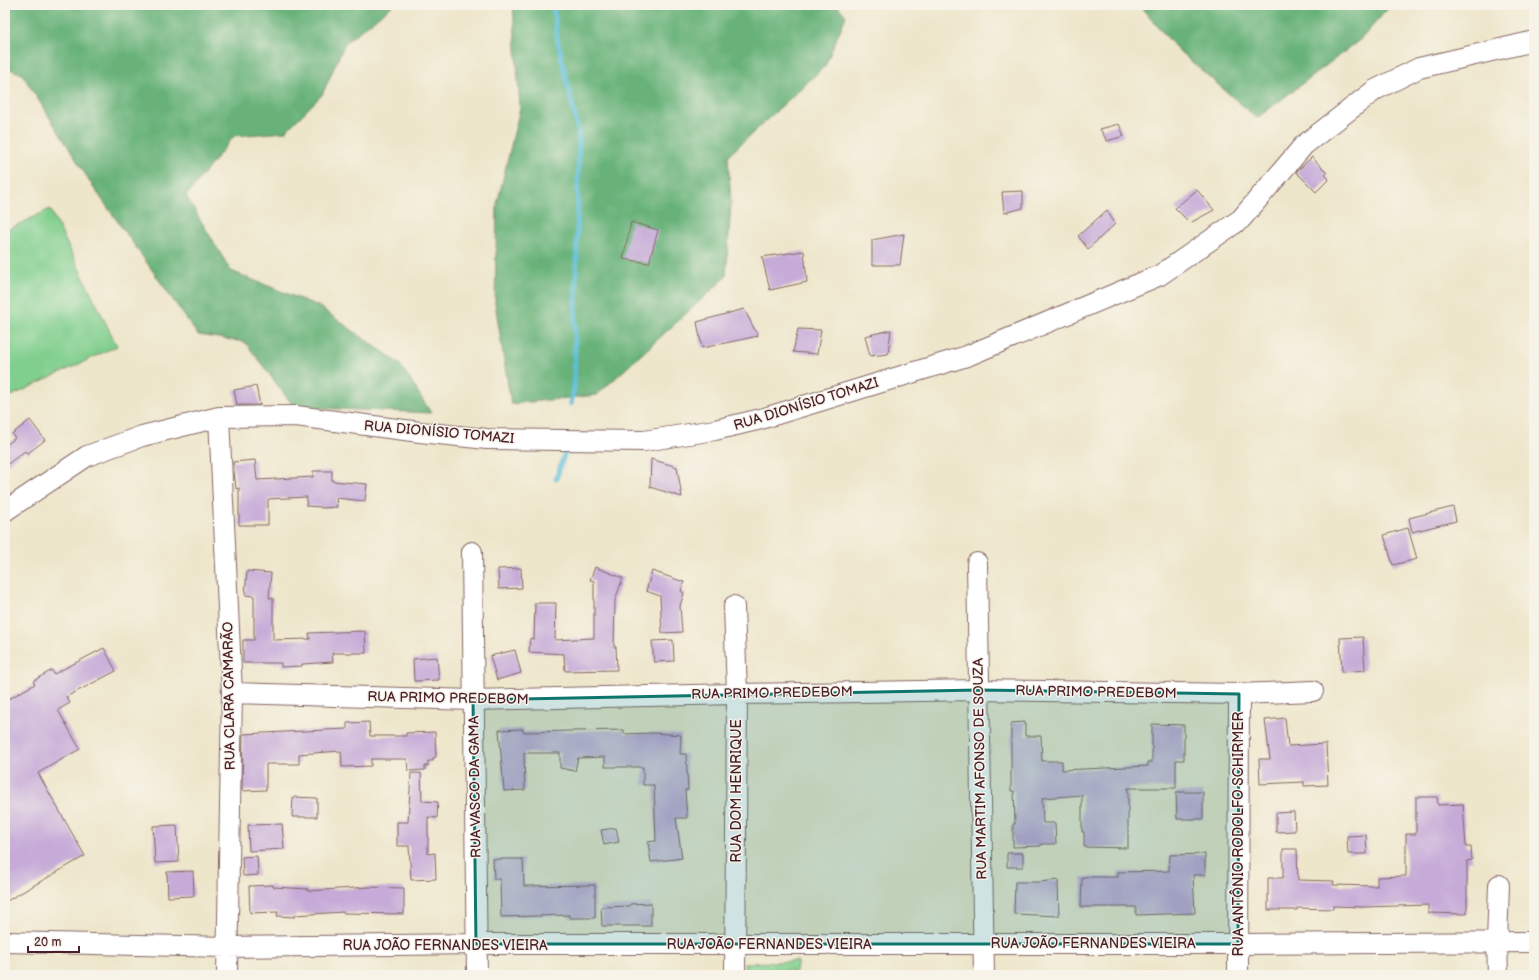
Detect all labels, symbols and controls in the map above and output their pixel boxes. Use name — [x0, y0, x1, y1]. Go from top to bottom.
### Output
street label: RUA DIONÍSIO TOMAZI — [731, 373, 881, 434]
street label: RUA DIONÍSIO TOMAZI — [363, 416, 515, 447]
street label: RUA CLARA CAMARÃO — [218, 621, 239, 771]
street label: RUA MARTIM AFONSO DE SOUZA — [970, 658, 990, 880]
street label: RUA PRIMO PREDEBOM — [1015, 682, 1177, 702]
street label: RUA PRIMO PREDEBOM — [691, 683, 853, 703]
street label: RUA PRIMO PREDEBOM — [367, 688, 529, 708]
street label: RUA ANTÔNIO RODOLFO SCHIRMER — [1229, 712, 1247, 956]
street label: RUA VASCO DA GAMA — [465, 715, 485, 858]
street label: RUA DOM HENRIQUE — [728, 719, 745, 863]
scale bar — [28, 928, 79, 954]
street label: RUA JOÃO FERNANDES VIEIRA — [991, 934, 1196, 952]
text: 20 m — [34, 935, 61, 950]
street label: RUA JOÃO FERNANDES VIEIRA — [667, 935, 872, 953]
street label: RUA JOÃO FERNANDES VIEIRA — [343, 936, 548, 954]

